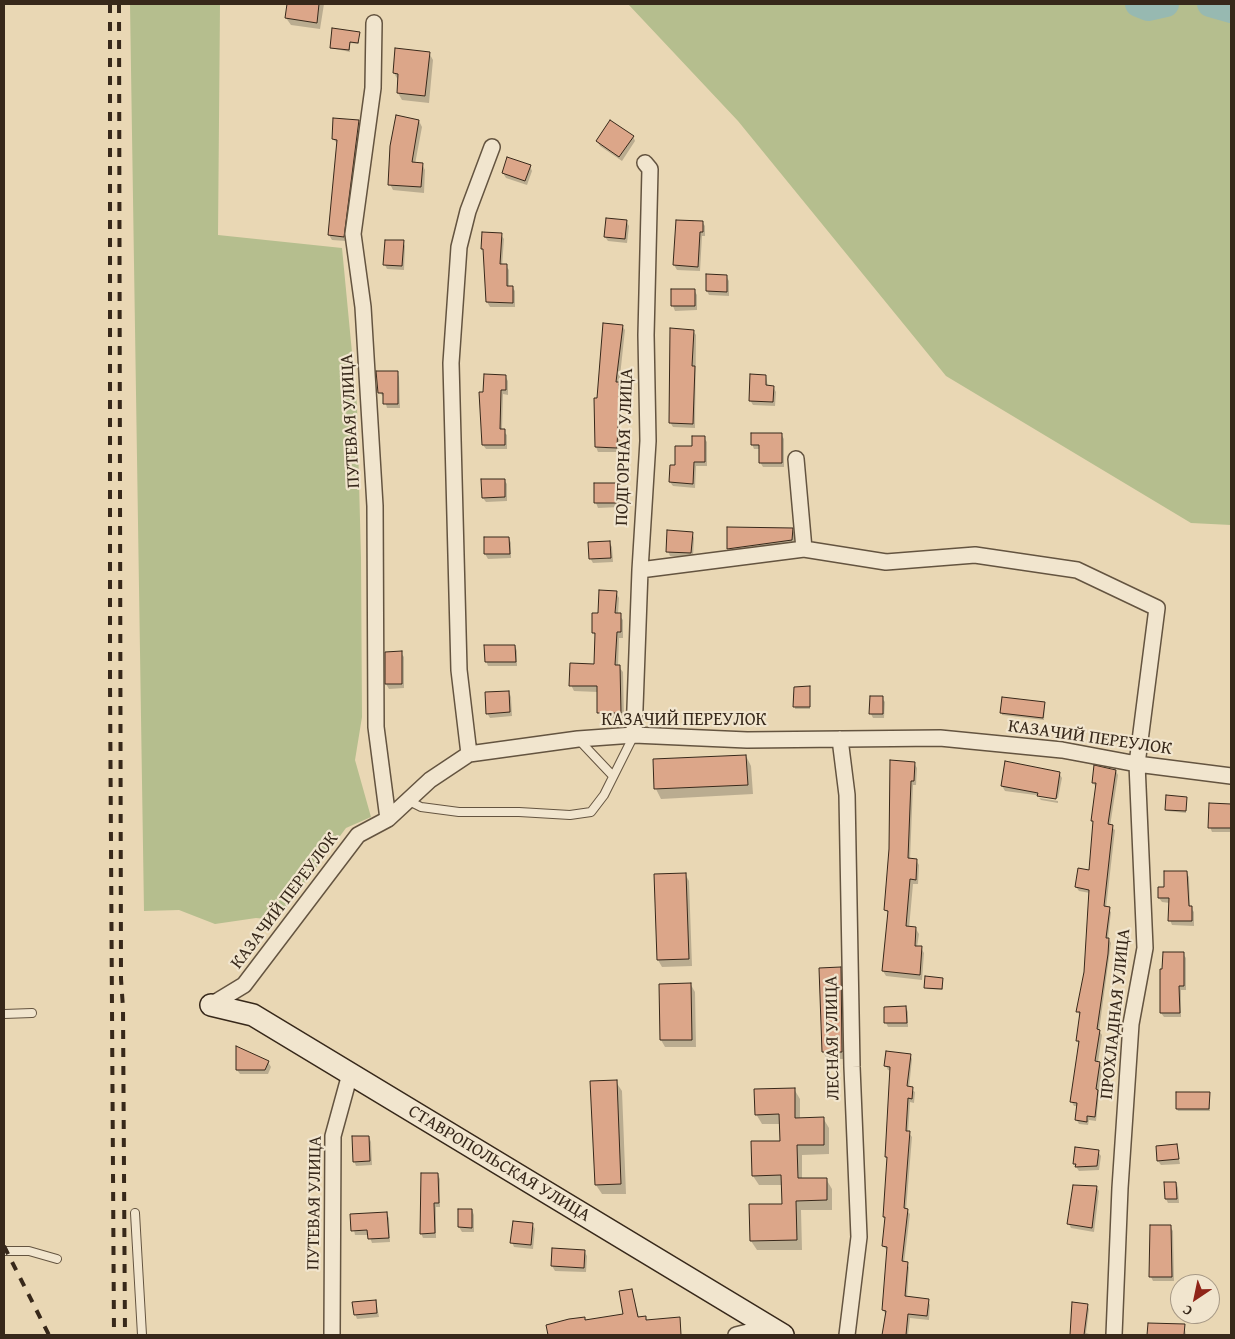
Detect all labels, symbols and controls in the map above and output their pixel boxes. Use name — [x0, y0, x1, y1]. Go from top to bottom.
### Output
street label: ПУТЕВАЯ УЛИЦА — [337, 353, 365, 489]
street label: ПОДГОРНАЯ УЛИЦА — [611, 368, 639, 526]
street label: КАЗАЧИЙ ПЕРЕУЛОК — [601, 709, 767, 731]
street label: КАЗАЧИЙ ПЕРЕУЛОК — [1007, 716, 1173, 760]
street label: КАЗАЧИЙ ПЕРЕУЛОК — [227, 828, 343, 974]
street label: ПРОХЛАДНАЯ УЛИЦА — [1096, 928, 1136, 1100]
street label: ЛЕСНАЯ УЛИЦА — [821, 975, 845, 1101]
street label: СТАВРОПОЛЬСКАЯ УЛИЦА — [404, 1101, 594, 1227]
street label: ПУТЕВАЯ УЛИЦА — [303, 1136, 327, 1270]
north arrow — [1170, 1274, 1220, 1324]
text: С — [1178, 1300, 1196, 1321]

